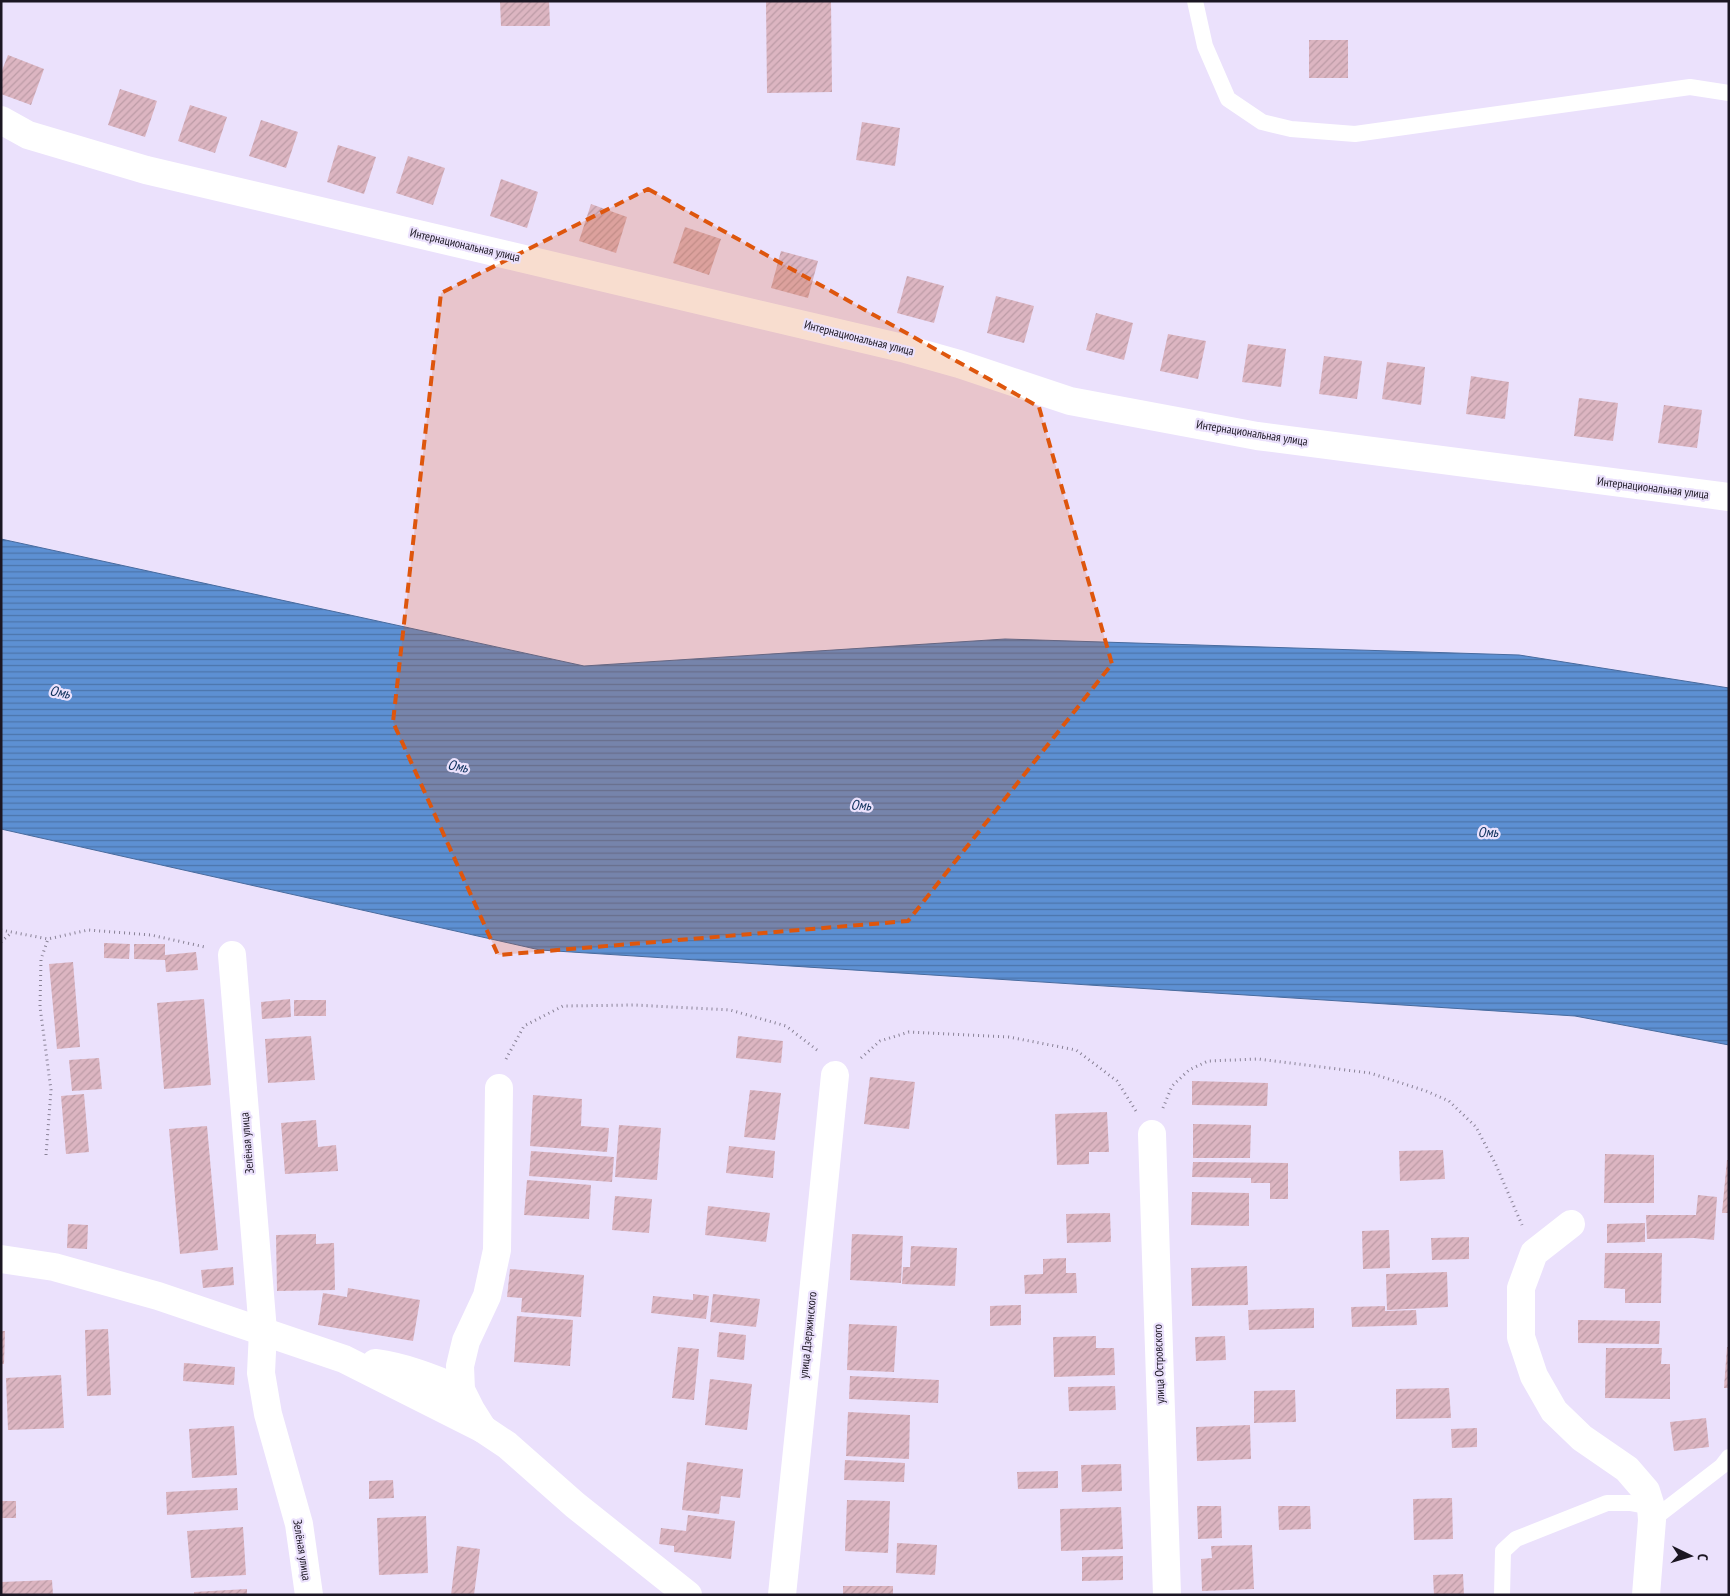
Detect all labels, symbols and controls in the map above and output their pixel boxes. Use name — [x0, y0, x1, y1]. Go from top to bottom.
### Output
street label: Интернациональная улица — [409, 225, 522, 265]
street label: Интернациональная улица — [803, 317, 916, 358]
street label: Интернациональная улица — [1195, 416, 1309, 449]
street label: Интернациональная улица — [1596, 473, 1710, 502]
water label: Омь — [48, 681, 72, 703]
water label: Омь — [446, 755, 470, 777]
water label: Омь — [850, 795, 872, 815]
water label: Омь — [1478, 823, 1499, 841]
street label: Зелёная улица — [236, 1112, 257, 1174]
street label: улица Дзержинского — [795, 1291, 820, 1379]
street label: улица Островского — [1150, 1324, 1167, 1404]
street label: Зелёная улица — [290, 1518, 315, 1582]
north arrow — [1665, 1531, 1715, 1581]
text: С — [1694, 1553, 1712, 1562]

